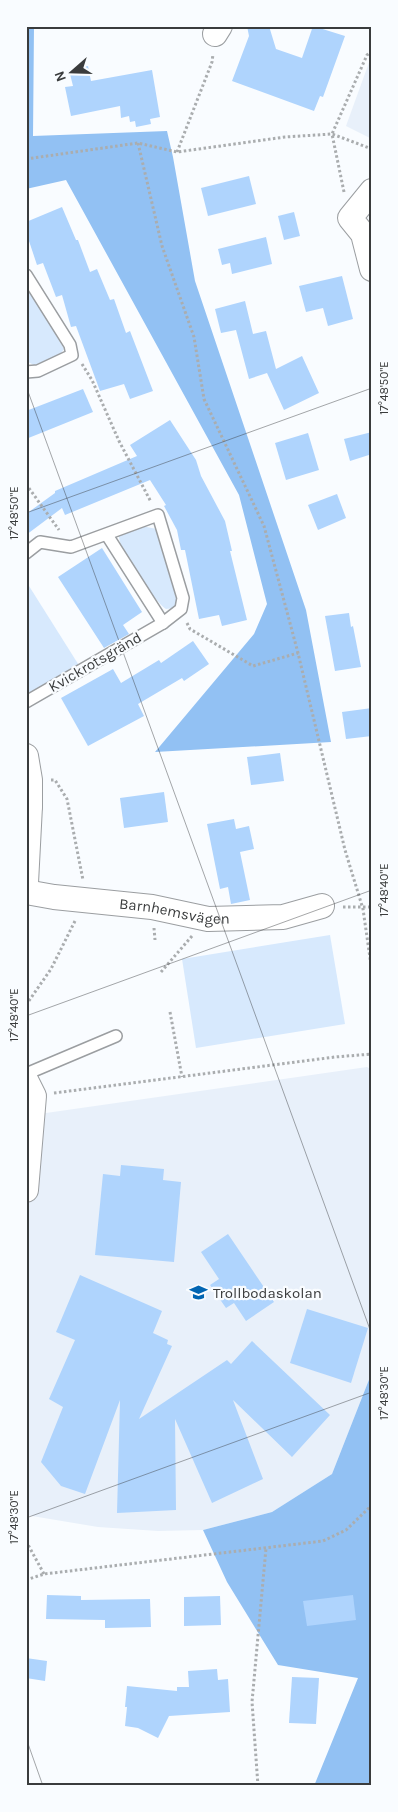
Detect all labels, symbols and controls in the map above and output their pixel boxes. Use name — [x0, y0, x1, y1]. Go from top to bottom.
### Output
north arrow — [48, 48, 98, 98]
text: N — [51, 69, 70, 84]
text: 17°48'50"E — [377, 361, 391, 415]
text: 17°48'50"E — [7, 486, 21, 540]
street label: Kvickrotsgränd — [45, 628, 145, 696]
text: 17°48'40"E — [377, 863, 391, 917]
street label: Barnhemsvägen — [118, 895, 230, 928]
text: 17°48'40"E — [7, 988, 21, 1042]
school or university icon: Trollbodaskolan — [189, 1283, 209, 1303]
place label: Trollbodaskolan — [213, 1284, 322, 1302]
text: 17°48'30"E — [377, 1366, 391, 1420]
text: 17°48'30"E — [7, 1490, 21, 1544]

